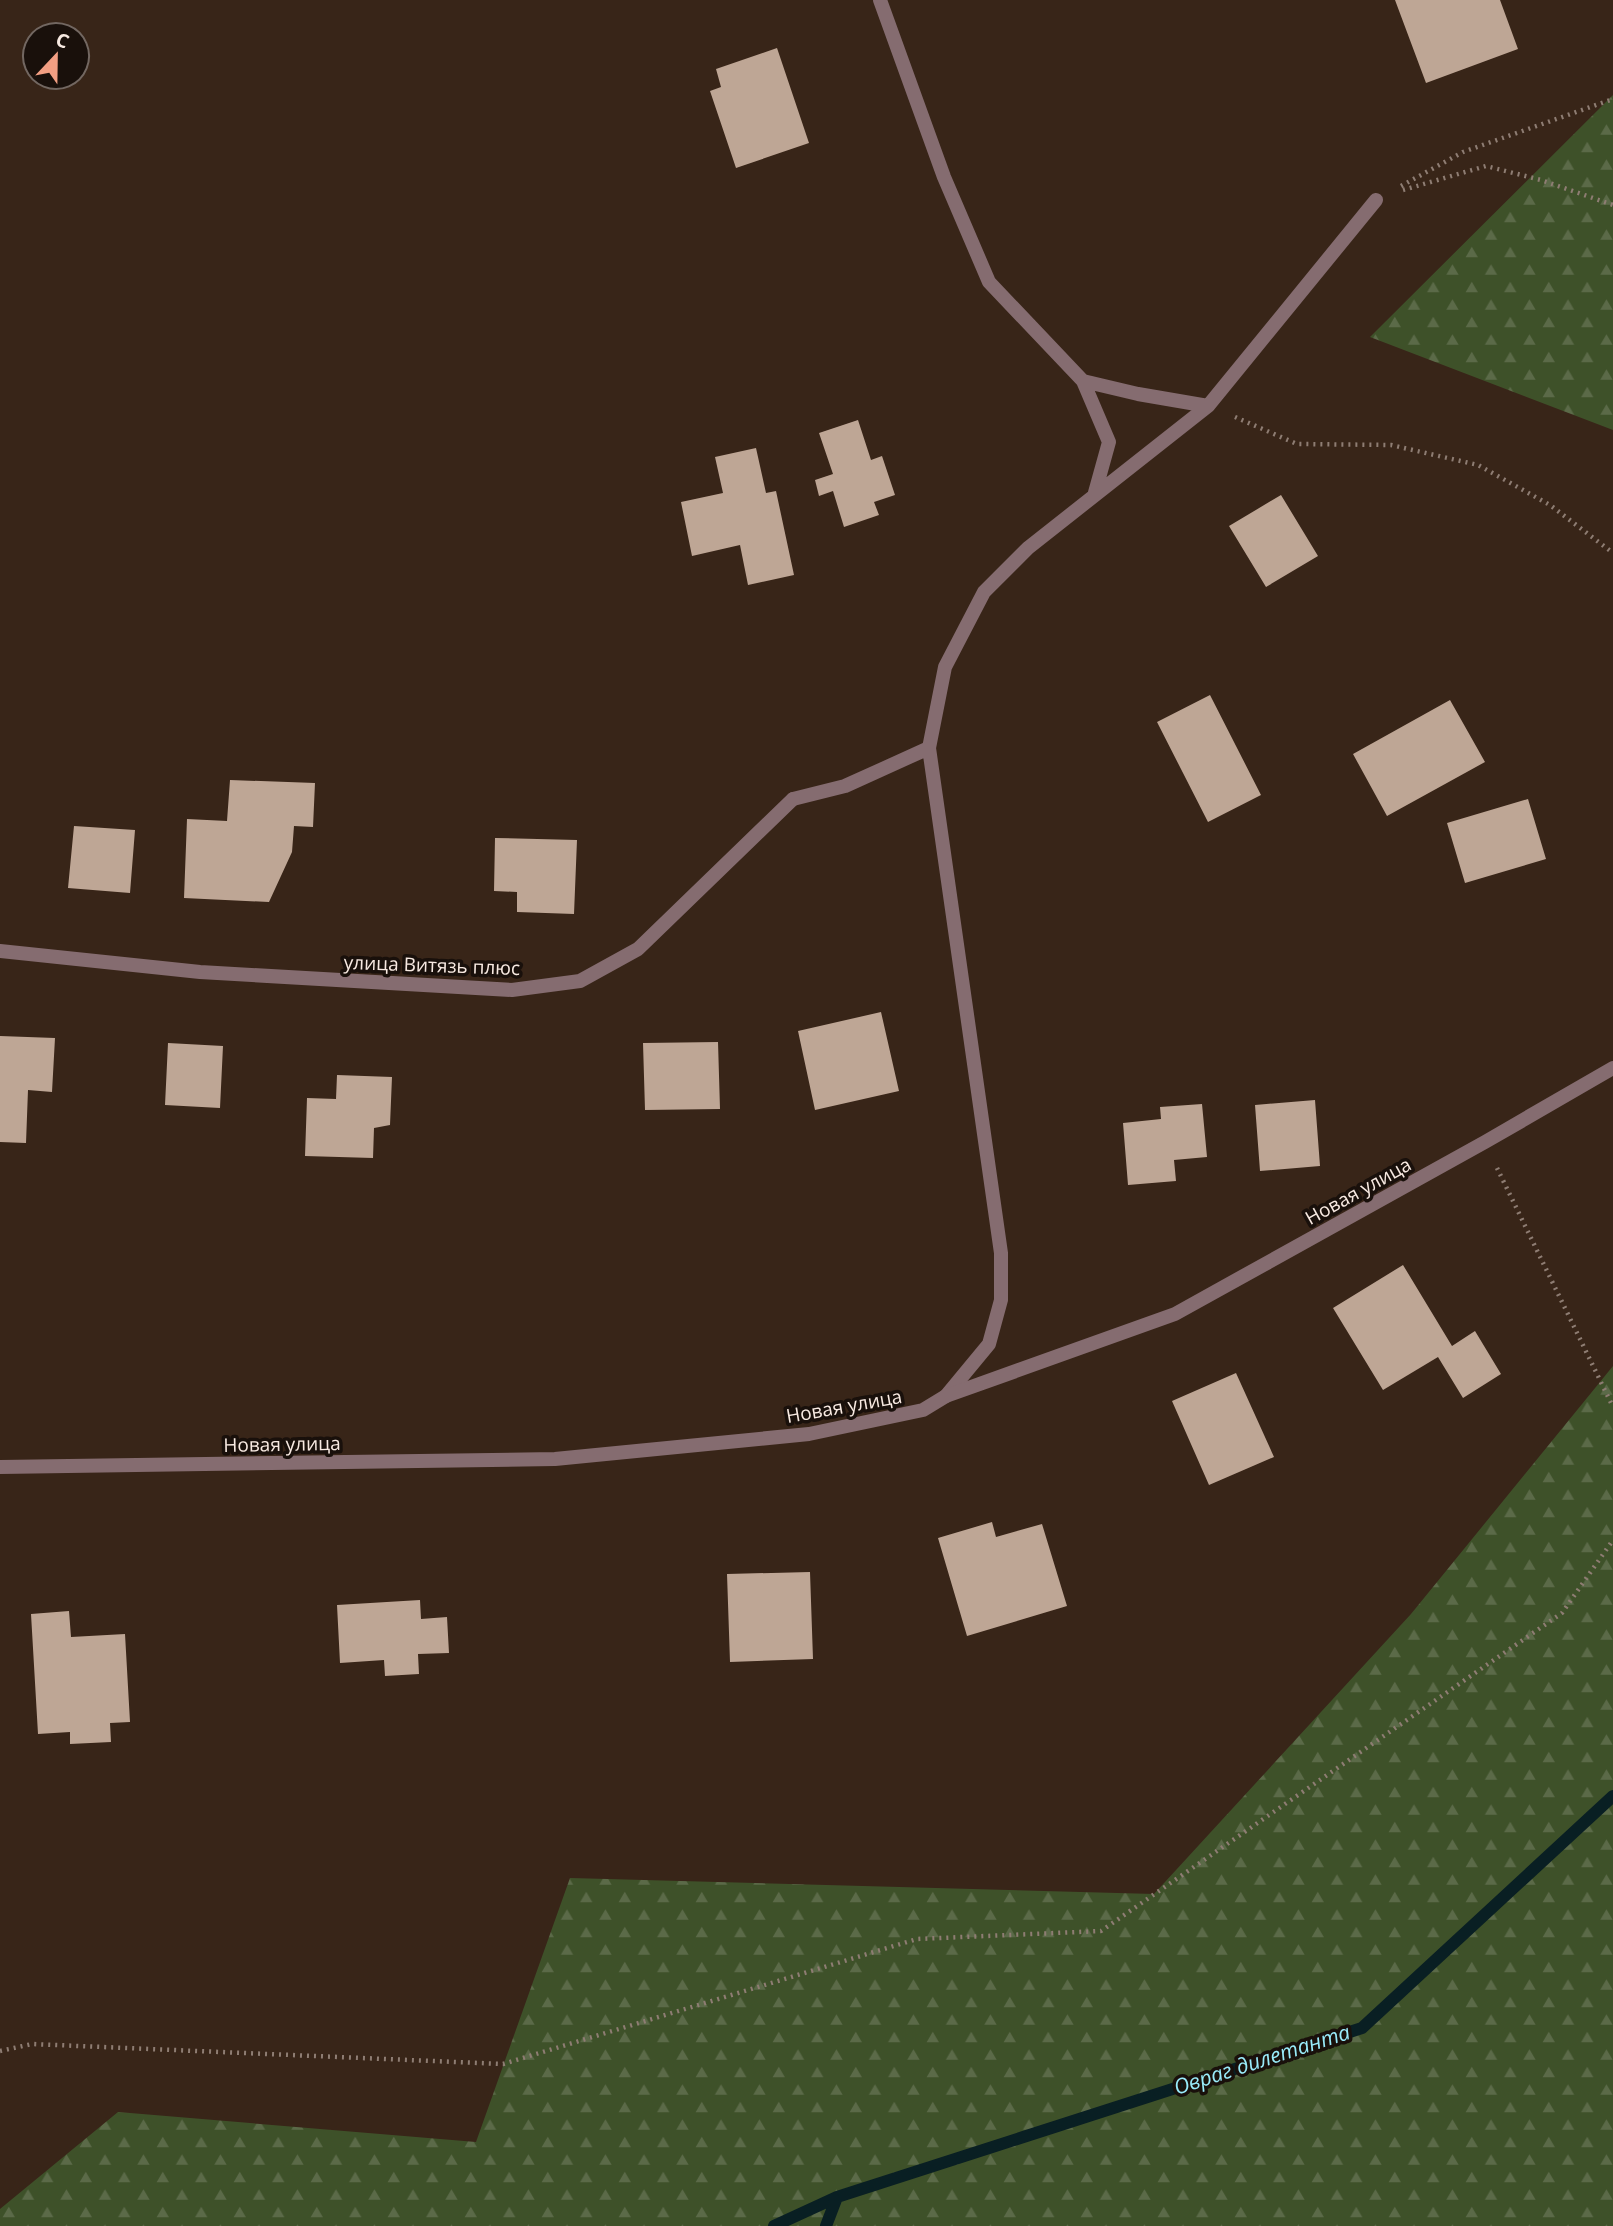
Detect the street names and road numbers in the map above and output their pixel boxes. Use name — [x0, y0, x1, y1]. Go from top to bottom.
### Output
street label: улица Витязь плюс — [343, 949, 521, 981]
street label: Новая улица — [1300, 1151, 1416, 1231]
street label: Новая улица — [784, 1383, 904, 1429]
street label: Новая улица — [223, 1430, 341, 1458]

